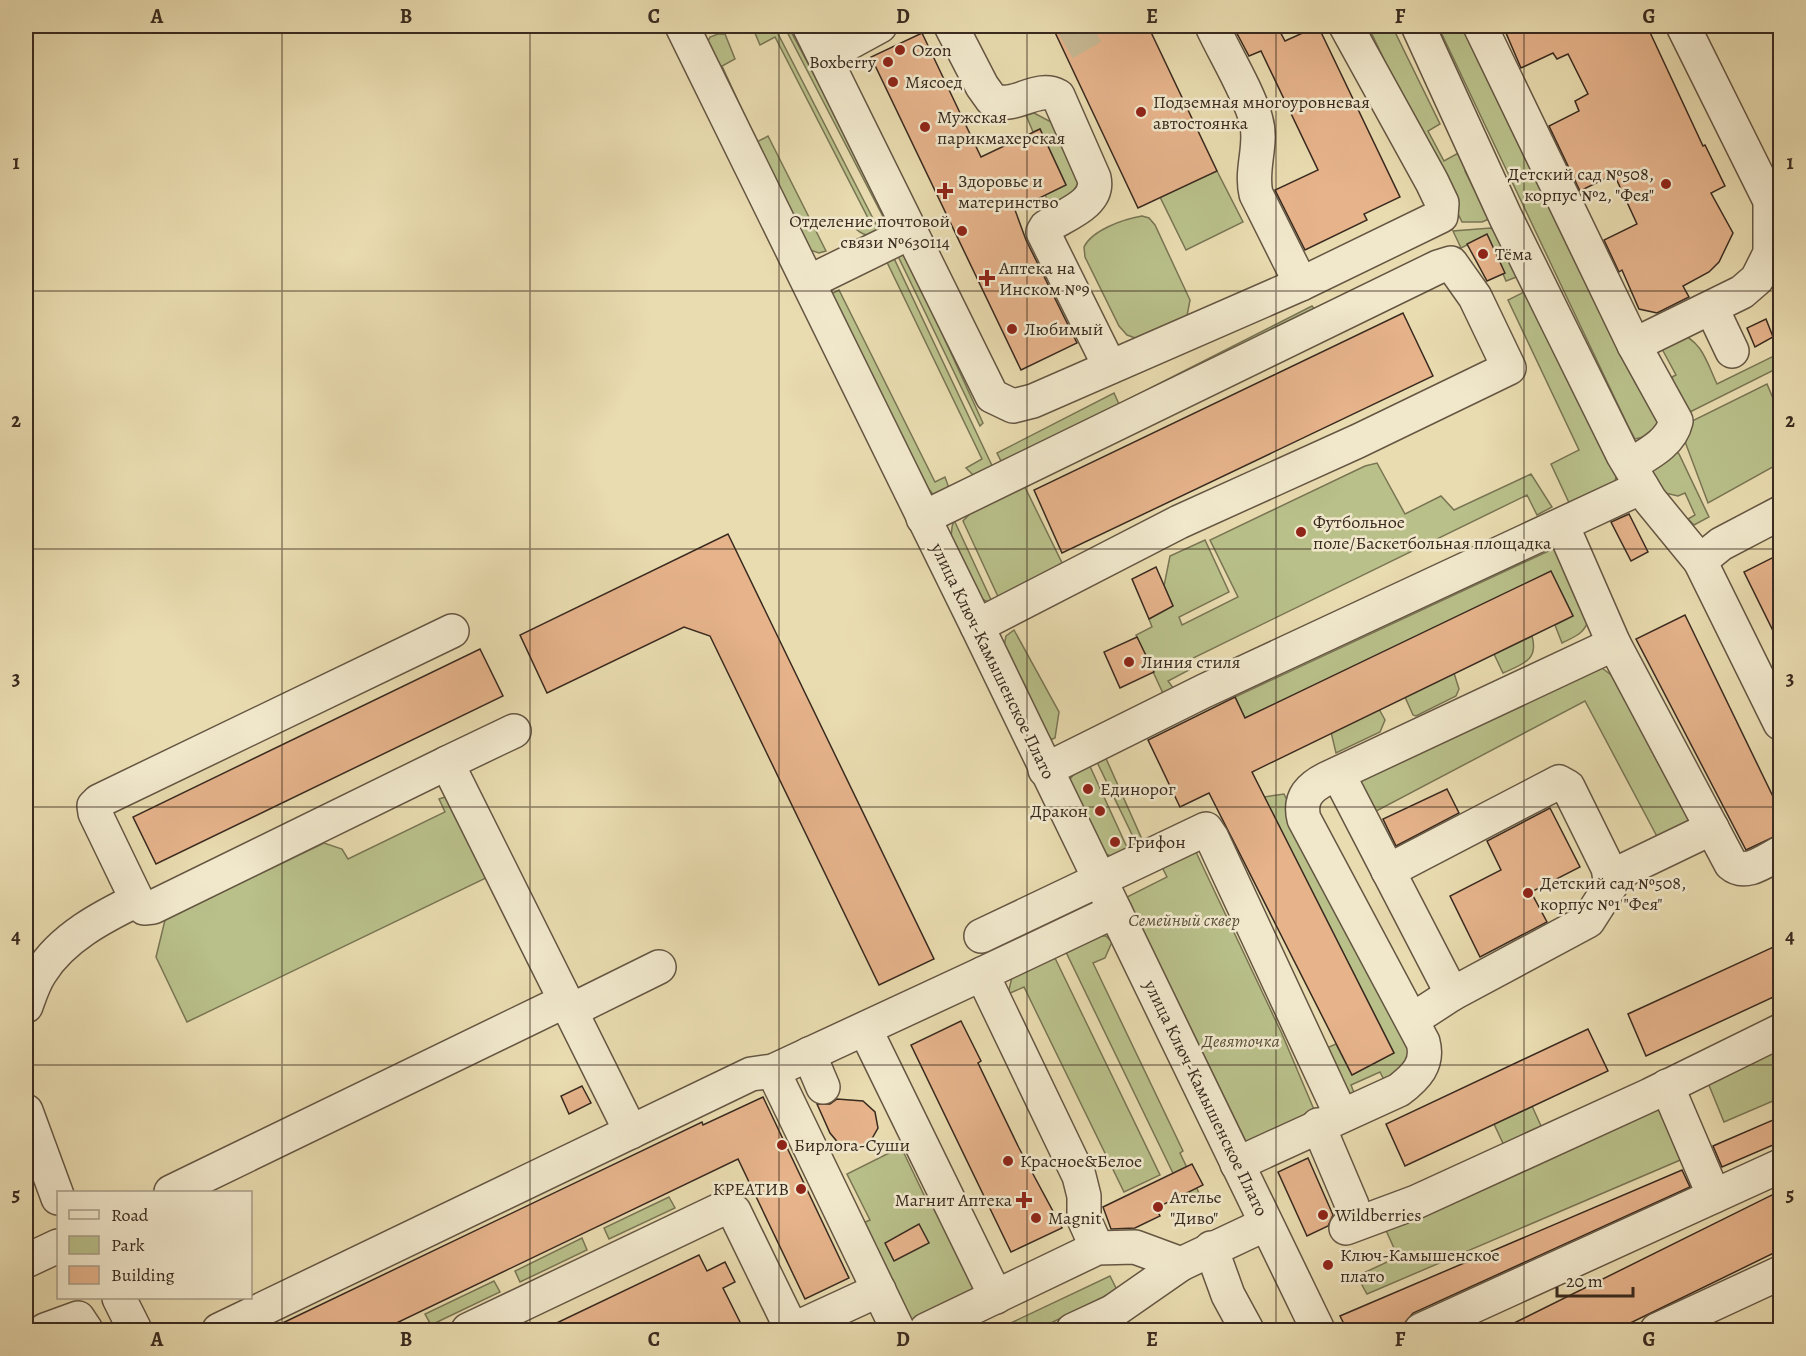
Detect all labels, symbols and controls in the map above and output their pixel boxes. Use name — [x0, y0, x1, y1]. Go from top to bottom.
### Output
text: A — [150, 3, 164, 30]
text: B — [400, 3, 412, 30]
text: C — [648, 3, 660, 30]
text: D — [896, 3, 910, 30]
text: E — [1146, 3, 1158, 30]
text: F — [1395, 3, 1406, 30]
text: G — [1642, 3, 1656, 30]
place label: Ozon — [912, 38, 952, 62]
marker: Ozon — [893, 43, 907, 57]
place label: Boxberry — [809, 50, 877, 74]
marker: Boxberry — [881, 55, 895, 69]
place label: Мясоед — [905, 70, 963, 94]
marker: Мясоед — [886, 75, 900, 89]
place label: Подземная многоуровневая автостоянка — [1153, 90, 1370, 135]
place label: Мужская парикмахерская — [937, 105, 1065, 150]
marker: Подземная многоуровневая автостоянка — [1134, 105, 1148, 119]
marker: Мужская парикмахерская — [918, 120, 932, 134]
text: 1 — [12, 149, 20, 176]
text: 1 — [1786, 149, 1794, 176]
place label: Детский сад №508, корпус №2, "Фея" — [1508, 162, 1654, 207]
place label: Здоровье и материнство — [958, 169, 1059, 214]
marker: Детский сад №508, корпус №2, "Фея" — [1659, 177, 1673, 191]
marker: Здоровье и материнство — [936, 182, 954, 200]
place label: Отделение почтовой связи №630114 — [789, 209, 950, 254]
marker: Отделение почтовой связи №630114 — [955, 224, 969, 238]
place label: Тёма — [1495, 242, 1533, 266]
marker: Тёма — [1476, 247, 1490, 261]
place label: Аптека на Инском №9 — [998, 256, 1090, 301]
marker: Аптека на Инском №9 — [980, 271, 994, 285]
place label: Любимый — [1024, 317, 1103, 341]
marker: Любимый — [1005, 322, 1019, 336]
text: 2 — [11, 407, 21, 434]
text: 2 — [1785, 407, 1795, 434]
place label: Футбольное поле/Баскетбольная площадка — [1313, 510, 1552, 555]
marker: Футбольное поле/Баскетбольная площадка — [1294, 525, 1308, 539]
street label: улица Ключ-Камышенское Плато — [925, 538, 1061, 783]
place label: Линия стиля — [1141, 650, 1240, 674]
marker: Линия стиля — [1122, 655, 1136, 669]
text: 3 — [12, 665, 20, 692]
text: 3 — [1786, 665, 1794, 692]
place label: Единорог — [1100, 777, 1176, 801]
marker: Единорог — [1081, 782, 1095, 796]
place label: Дракон — [1030, 799, 1088, 823]
marker: Дракон — [1093, 804, 1107, 818]
place label: Грифон — [1127, 830, 1186, 854]
marker: Грифон — [1108, 835, 1122, 849]
place label: Детский сад №508, корпус №1 "Фея" — [1540, 871, 1686, 916]
marker: Детский сад №508, корпус №1 "Фея" — [1521, 886, 1535, 900]
park label: Семейный сквер — [1128, 908, 1240, 932]
text: 4 — [11, 923, 21, 950]
text: 4 — [1785, 923, 1795, 950]
street label: улица Ключ-Камышенское Плато — [1138, 975, 1274, 1220]
park label: Девяточка — [1200, 1029, 1280, 1053]
place label: Бирлога-Суши — [794, 1133, 910, 1157]
marker: Бирлога-Суши — [775, 1138, 789, 1152]
place label: Красное&Белое — [1020, 1149, 1142, 1173]
marker: Красное&Белое — [1001, 1154, 1015, 1168]
place label: КРЕАТИВ — [713, 1177, 789, 1201]
text: 5 — [12, 1181, 20, 1208]
text: 5 — [1786, 1181, 1794, 1208]
marker: КРЕАТИВ — [794, 1182, 808, 1196]
place label: Ателье "Диво" — [1169, 1185, 1222, 1230]
place label: Магнит Аптека — [895, 1188, 1013, 1212]
legend — [57, 1191, 252, 1299]
marker: Магнит Аптека — [1017, 1193, 1031, 1207]
marker: Ателье "Диво" — [1151, 1200, 1165, 1214]
text: Road — [111, 1203, 149, 1227]
place label: Wildberries — [1334, 1203, 1422, 1227]
place label: Magnit — [1048, 1206, 1101, 1230]
marker: Wildberries — [1316, 1208, 1330, 1222]
marker: Magnit — [1029, 1211, 1043, 1225]
text: Park — [111, 1233, 145, 1257]
place label: Ключ-Камышенское плато — [1340, 1243, 1500, 1288]
marker: Ключ-Камышенское плато — [1321, 1258, 1335, 1272]
scale bar — [1557, 1260, 1634, 1298]
text: Building — [111, 1263, 175, 1287]
text: 20 m — [1566, 1269, 1603, 1293]
text: A — [150, 1326, 164, 1353]
text: B — [400, 1326, 412, 1353]
text: C — [648, 1326, 660, 1353]
text: D — [896, 1326, 910, 1353]
text: E — [1146, 1326, 1158, 1353]
text: F — [1395, 1326, 1406, 1353]
text: G — [1642, 1326, 1656, 1353]

